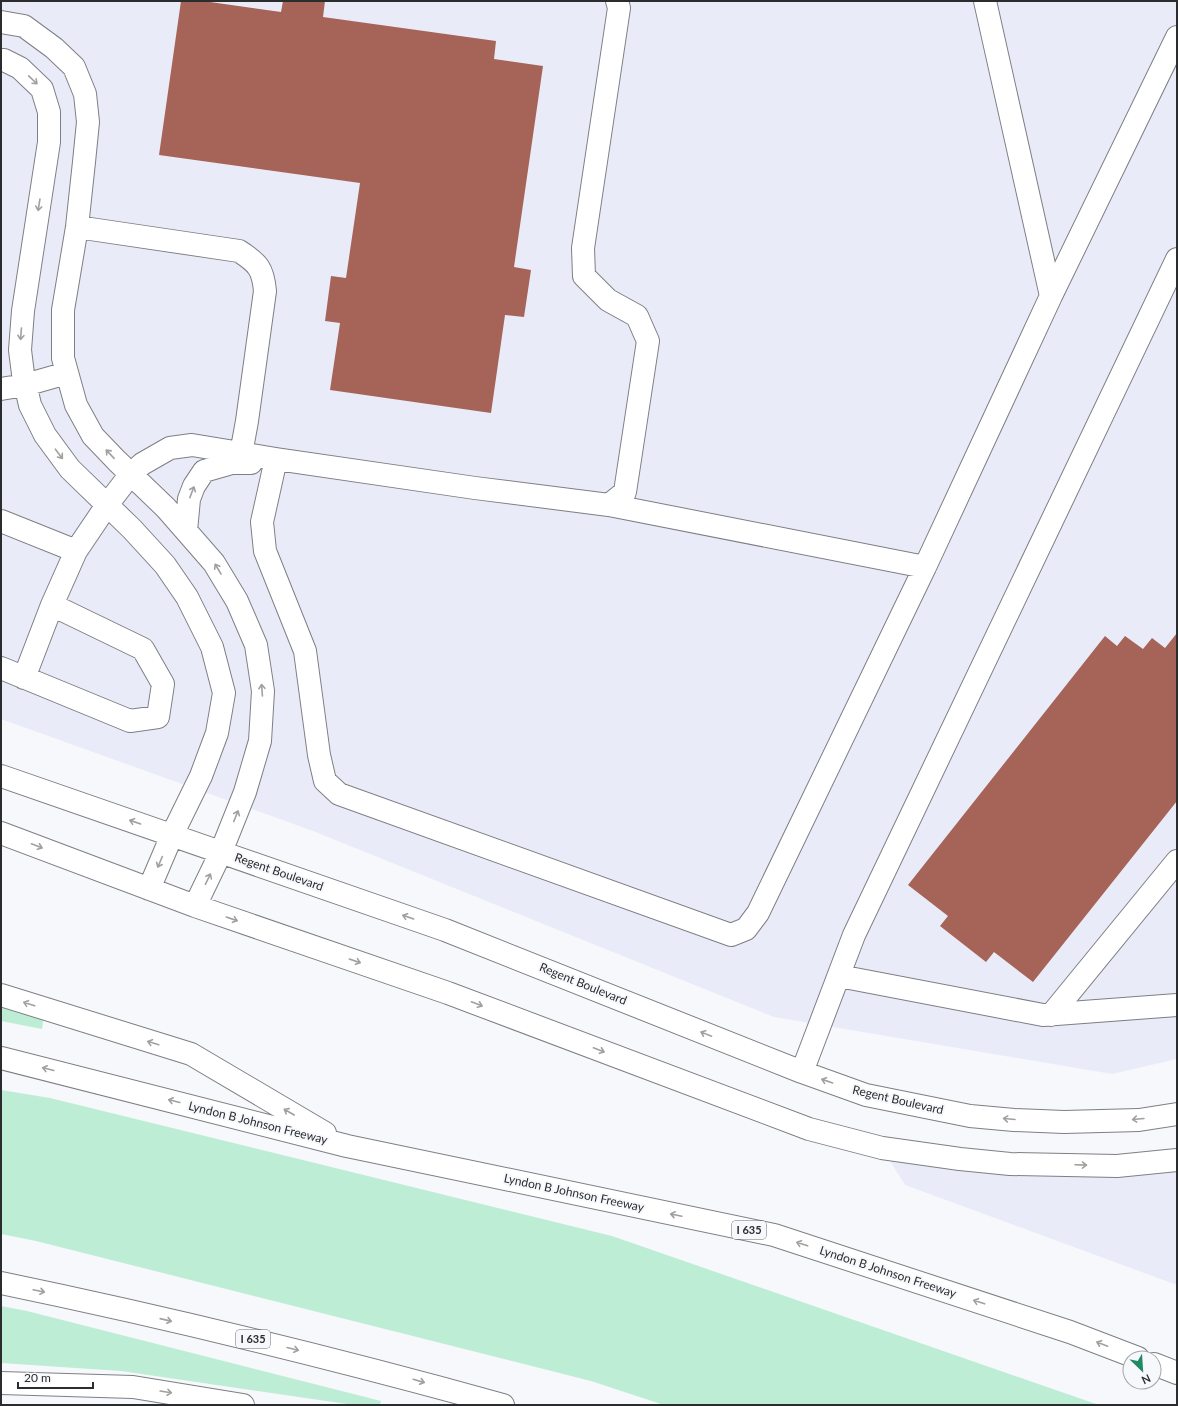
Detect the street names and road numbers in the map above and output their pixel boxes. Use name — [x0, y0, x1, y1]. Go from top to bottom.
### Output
street label: Regent Boulevard — [233, 849, 326, 894]
street label: Regent Boulevard — [537, 959, 629, 1008]
street label: Regent Boulevard — [851, 1082, 945, 1117]
street label: Lyndon B Johnson Freeway — [187, 1098, 330, 1147]
street label: Lyndon B Johnson Freeway — [503, 1170, 646, 1215]
road number: I 635 — [732, 1221, 766, 1239]
street label: Lyndon B Johnson Freeway — [818, 1242, 959, 1301]
road number: I 635 — [236, 1330, 270, 1348]

